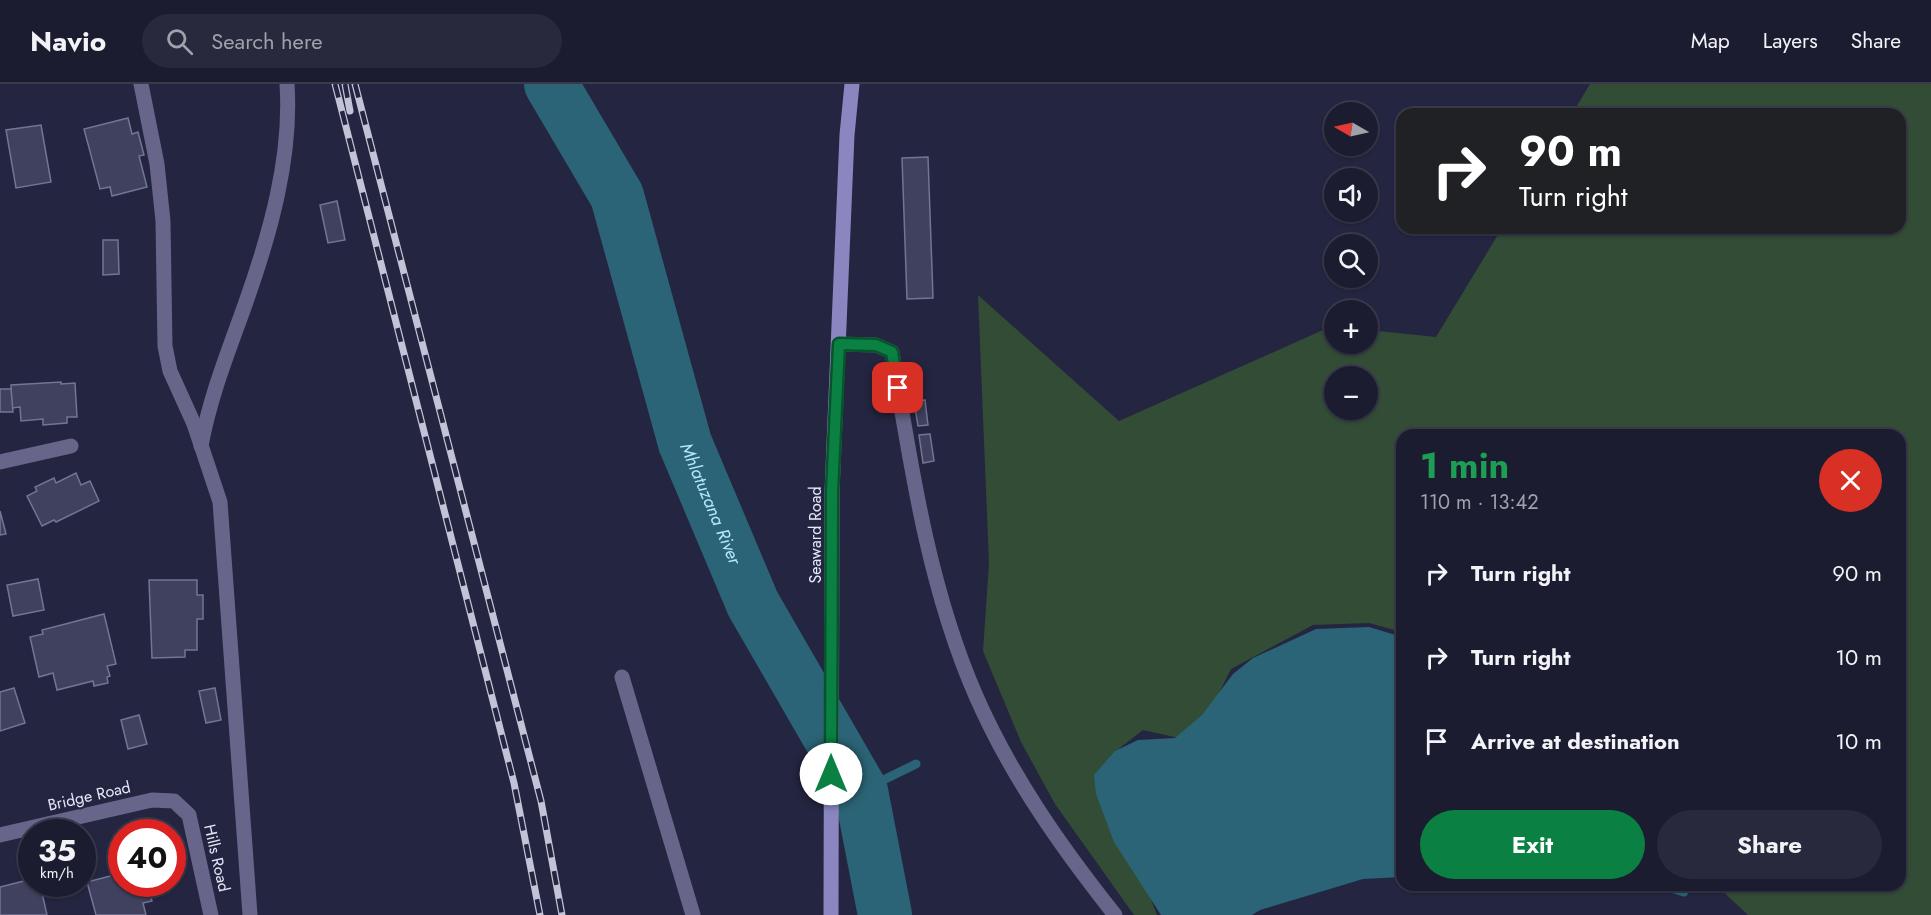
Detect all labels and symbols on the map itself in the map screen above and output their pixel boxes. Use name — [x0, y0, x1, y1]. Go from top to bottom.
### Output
north arrow — [1324, 102, 1378, 156]
pin — [872, 362, 923, 413]
water label: Mhlatuzana River — [673, 439, 748, 569]
street label: Seaward Road — [804, 486, 827, 584]
position arrow — [799, 742, 863, 806]
street label: Bridge Road — [45, 775, 133, 817]
speed limit sign: 40 — [108, 819, 186, 897]
street label: Hills Road — [198, 822, 236, 894]

